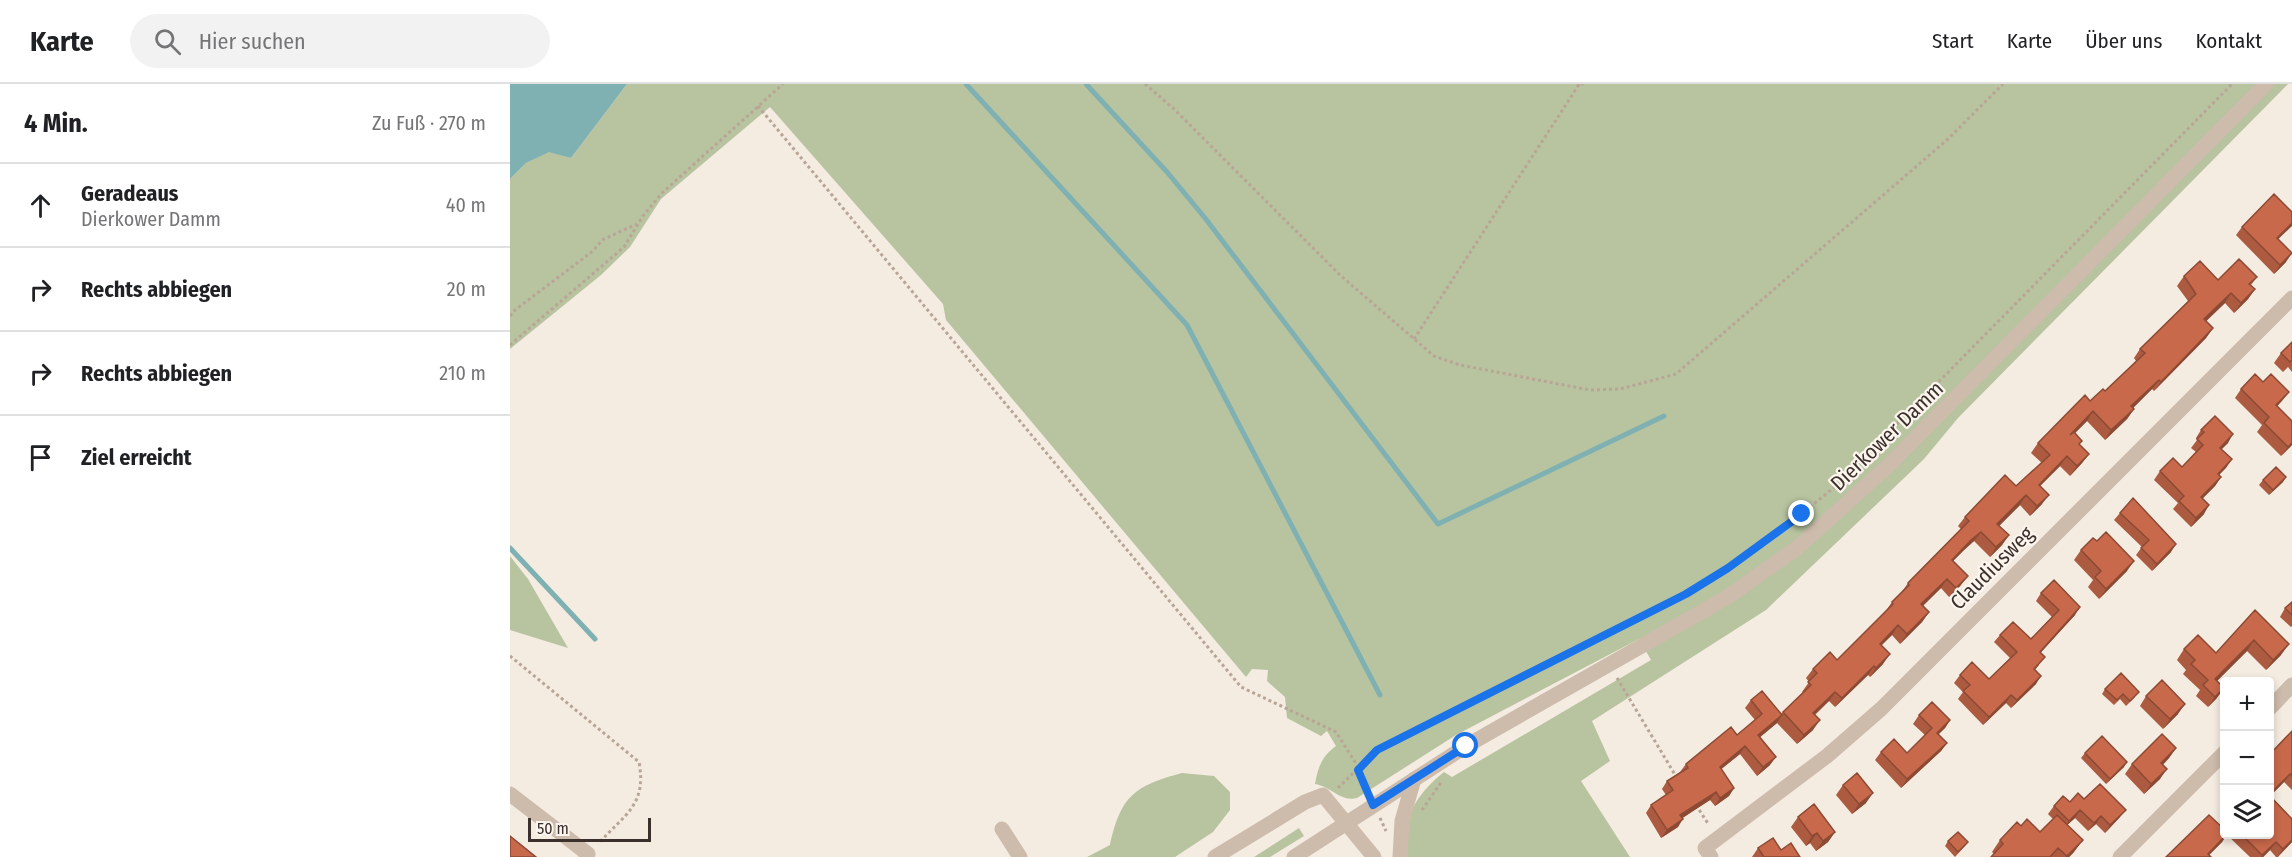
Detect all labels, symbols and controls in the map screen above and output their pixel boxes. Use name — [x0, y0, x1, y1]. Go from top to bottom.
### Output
search box — [130, 14, 550, 68]
text: Karte — [30, 25, 94, 58]
icon: search — [151, 25, 184, 58]
text: Hier suchen — [199, 28, 306, 55]
text: Start — [1932, 28, 1974, 54]
text: Karte — [2007, 28, 2052, 54]
text: Über uns — [2085, 28, 2162, 54]
text: Kontakt — [2195, 28, 2262, 54]
text: 4 Min. — [24, 108, 88, 139]
text: Zu Fuß · 270 m — [372, 111, 486, 135]
text: Geradeaus — [81, 180, 178, 207]
icon: ahead — [24, 189, 57, 222]
text: 40 m — [446, 193, 486, 217]
text: Dierkower Damm — [81, 207, 221, 231]
icon: right — [24, 273, 57, 306]
text: Rechts abbiegen — [81, 276, 232, 303]
text: 20 m — [447, 277, 486, 301]
icon: right — [24, 357, 57, 390]
text: Rechts abbiegen — [81, 360, 232, 387]
text: 210 m — [439, 361, 486, 385]
street label: Dierkower Damm — [1825, 376, 1949, 496]
icon: arrive — [24, 441, 57, 474]
text: Ziel erreicht — [81, 444, 192, 471]
route end — [1788, 500, 1814, 526]
street label: Claudiusweg — [1945, 521, 2039, 615]
map controls — [2220, 677, 2274, 839]
button: + — [2220, 677, 2274, 731]
button: − — [2220, 731, 2274, 785]
route start — [1452, 732, 1478, 758]
button: layers — [2220, 785, 2274, 839]
scale bar — [528, 815, 651, 842]
text: 50 m — [537, 819, 569, 838]

